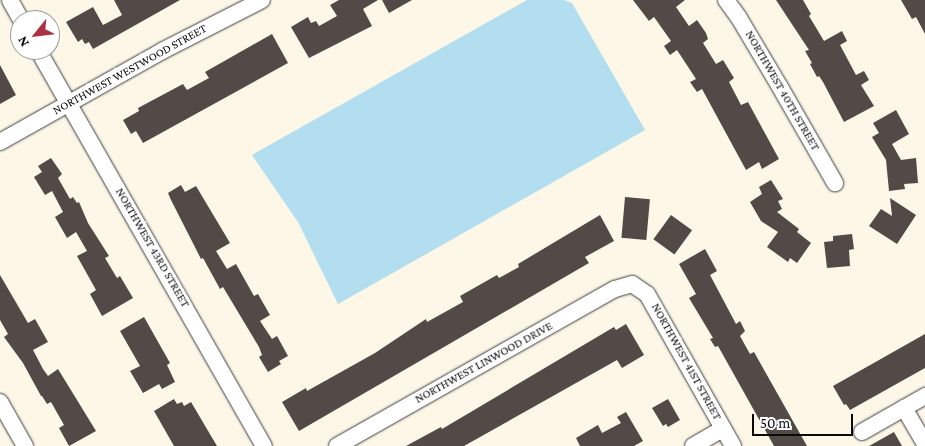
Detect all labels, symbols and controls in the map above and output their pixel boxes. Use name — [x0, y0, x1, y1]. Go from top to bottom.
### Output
north arrow — [10, 10, 60, 60]
street label: NORTHWEST WESTWOOD STREET — [51, 22, 209, 118]
street label: NORTHWEST 40TH STREET — [742, 28, 822, 154]
text: N — [13, 34, 32, 50]
street label: NORTHWEST 43RD STREET — [112, 186, 192, 310]
street label: NORTHWEST 41ST STREET — [648, 301, 724, 423]
street label: NORTHWEST LINWOOD DRIVE — [413, 319, 555, 407]
scale bar — [755, 404, 856, 436]
text: 50 m — [760, 415, 790, 431]

